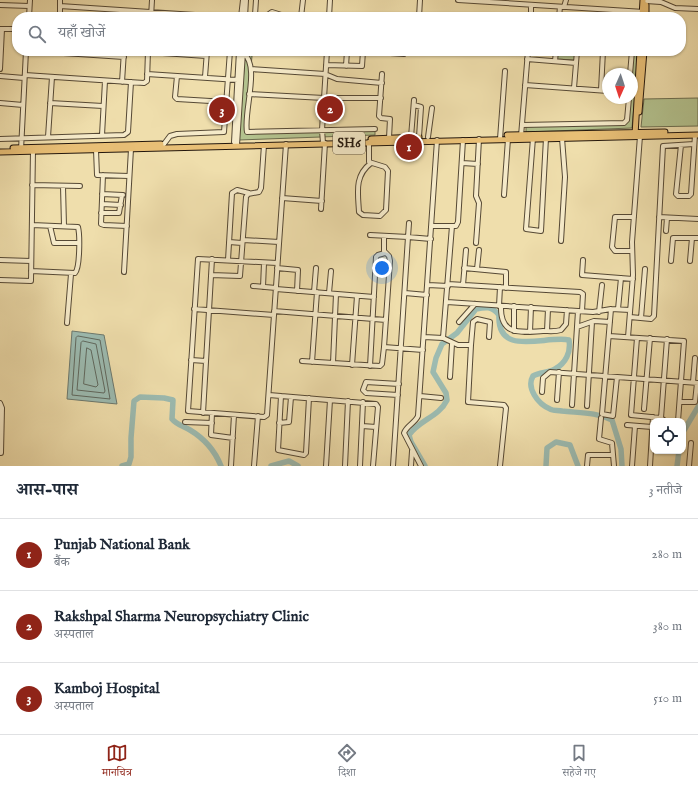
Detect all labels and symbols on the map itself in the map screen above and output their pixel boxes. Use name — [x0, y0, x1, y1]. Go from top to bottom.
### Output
north arrow — [602, 68, 638, 104]
pin: 2 — [317, 94, 343, 124]
pin: 3 — [209, 95, 235, 125]
road number: SH6 — [333, 132, 365, 154]
pin: 1 — [396, 132, 422, 162]
your location — [372, 258, 392, 278]

